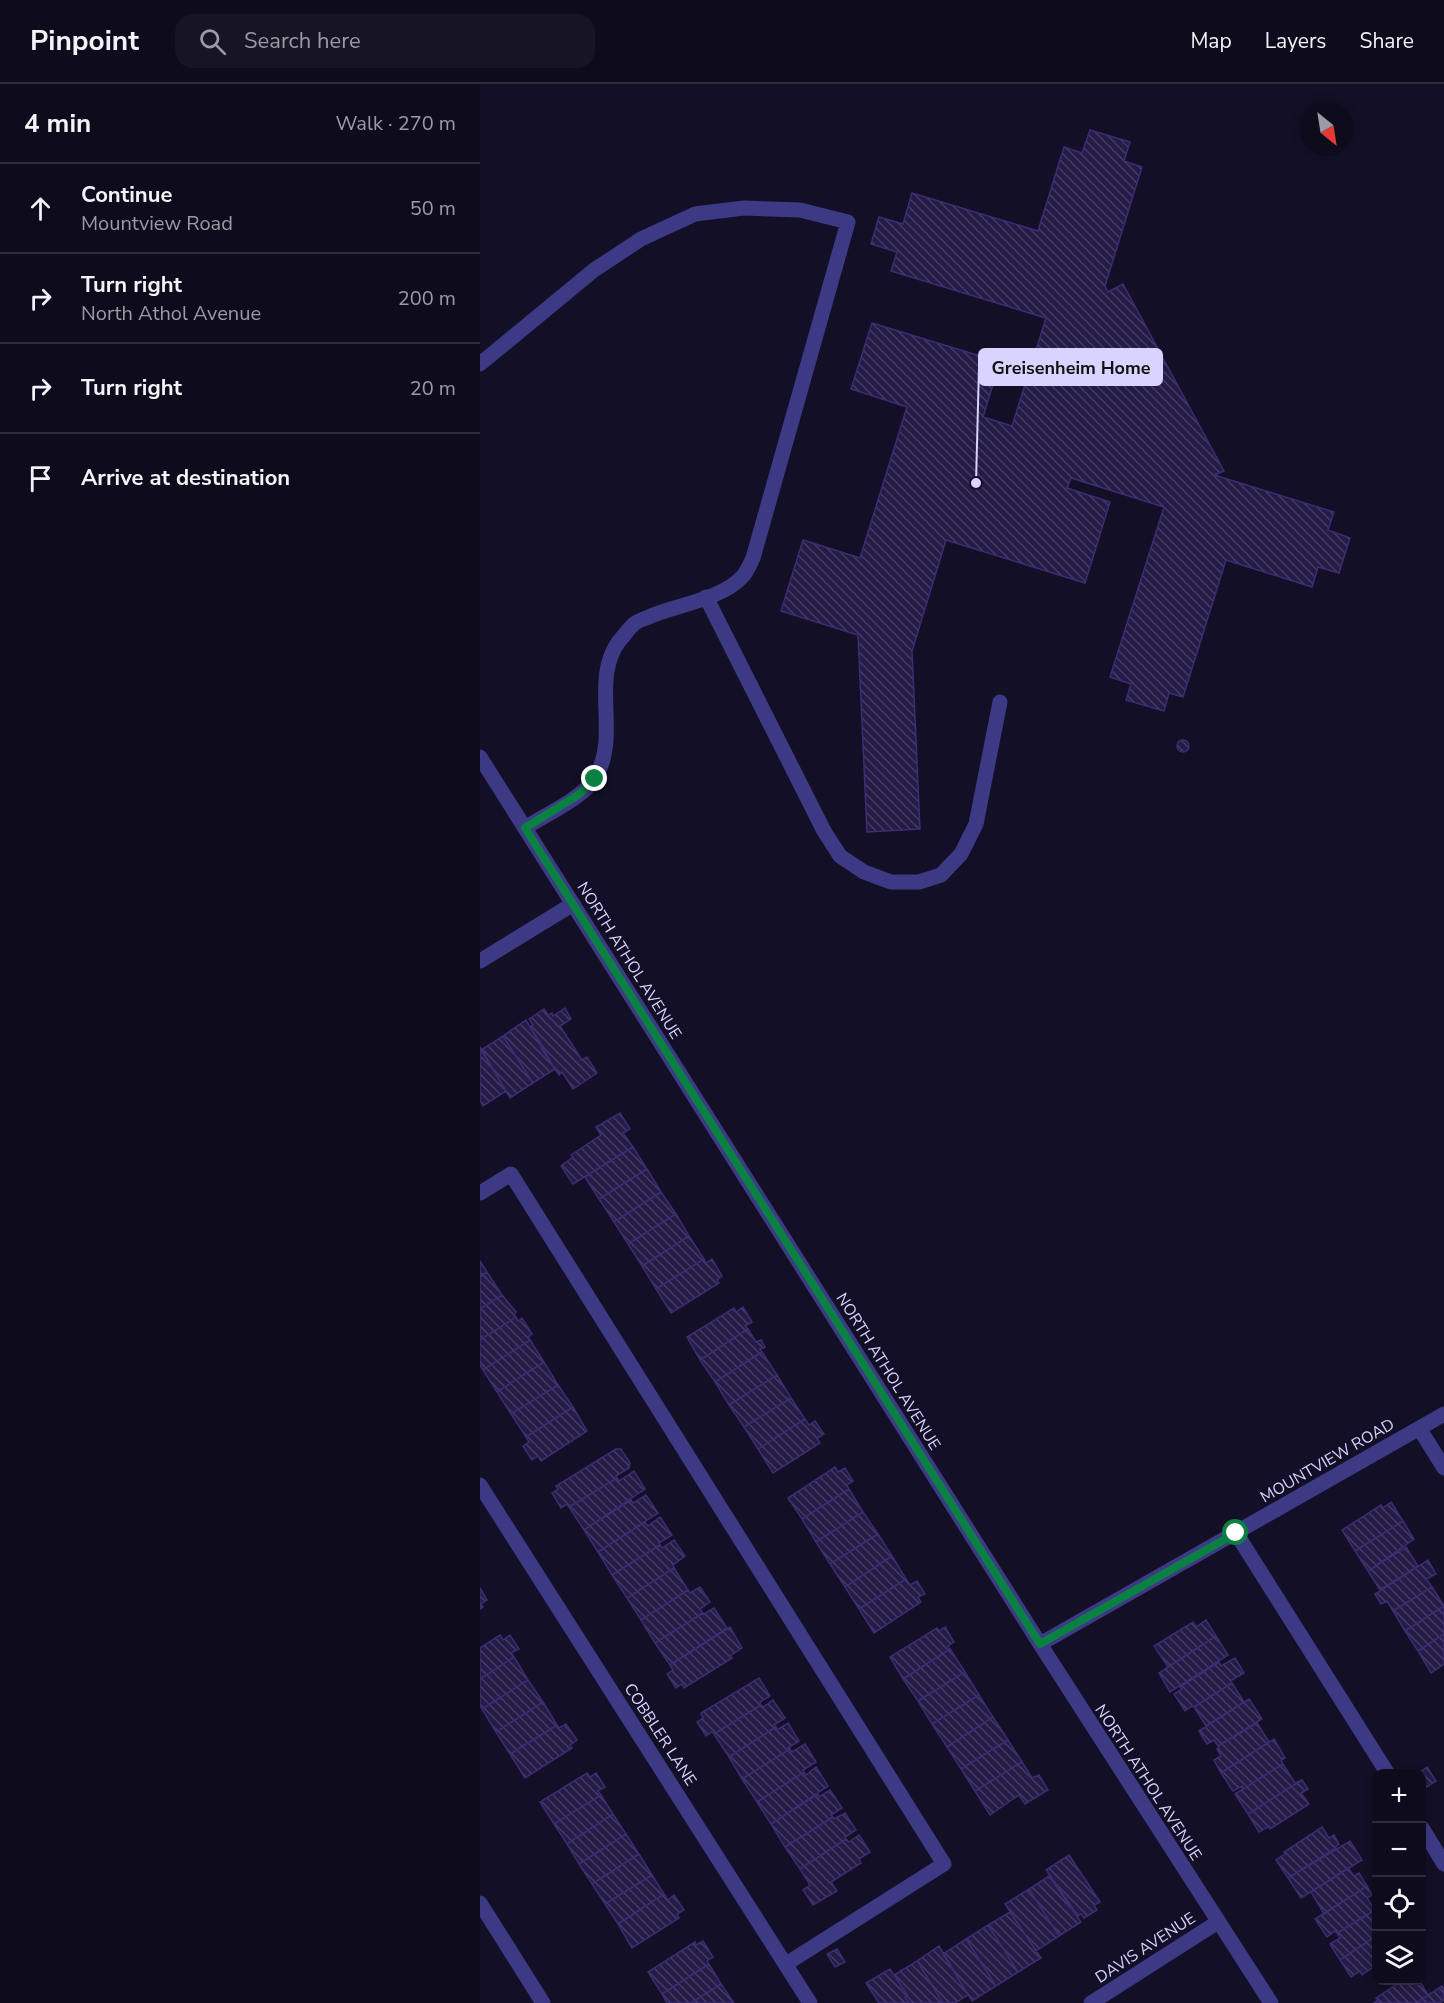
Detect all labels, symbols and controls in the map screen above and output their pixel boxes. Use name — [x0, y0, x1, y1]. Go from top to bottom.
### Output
search box — [175, 14, 595, 68]
text: Pinpoint — [30, 22, 139, 60]
icon: search — [196, 25, 229, 58]
text: Search here — [244, 26, 361, 56]
text: Map — [1190, 27, 1232, 55]
text: Layers — [1265, 27, 1326, 55]
text: Share — [1359, 27, 1414, 55]
north arrow — [1300, 102, 1354, 156]
text: 4 min — [24, 106, 91, 141]
text: Walk · 270 m — [336, 110, 456, 137]
text: Continue — [81, 180, 172, 210]
icon: ahead — [24, 192, 57, 225]
text: 50 m — [410, 195, 456, 222]
text: Mountview Road — [81, 210, 233, 237]
text: Turn right — [81, 270, 182, 300]
icon: right — [24, 282, 57, 315]
text: 200 m — [398, 285, 456, 312]
text: North Athol Avenue — [81, 300, 261, 327]
callout: Greisenheim Home — [979, 349, 1162, 385]
text: Greisenheim Home — [992, 356, 1151, 380]
icon: right — [24, 372, 57, 405]
text: Turn right — [81, 373, 182, 403]
text: 20 m — [410, 375, 456, 402]
icon: arrive — [24, 462, 57, 495]
text: Arrive at destination — [81, 463, 290, 493]
route end — [581, 765, 607, 791]
street label: NORTH ATHOL AVENUE — [572, 878, 687, 1043]
street label: NORTH ATHOL AVENUE — [831, 1289, 946, 1454]
street label: MOUNTVIEW ROAD — [1256, 1413, 1399, 1508]
route start — [1222, 1519, 1248, 1545]
street label: COBBLER LANE — [619, 1679, 702, 1790]
street label: NORTH ATHOL AVENUE — [1089, 1700, 1207, 1865]
map controls — [1372, 1769, 1426, 1985]
button: + — [1372, 1769, 1426, 1823]
button: − — [1372, 1823, 1426, 1877]
button: locate — [1372, 1877, 1426, 1931]
street label: DAVIS AVENUE — [1091, 1907, 1200, 1989]
button: layers — [1372, 1931, 1426, 1985]

